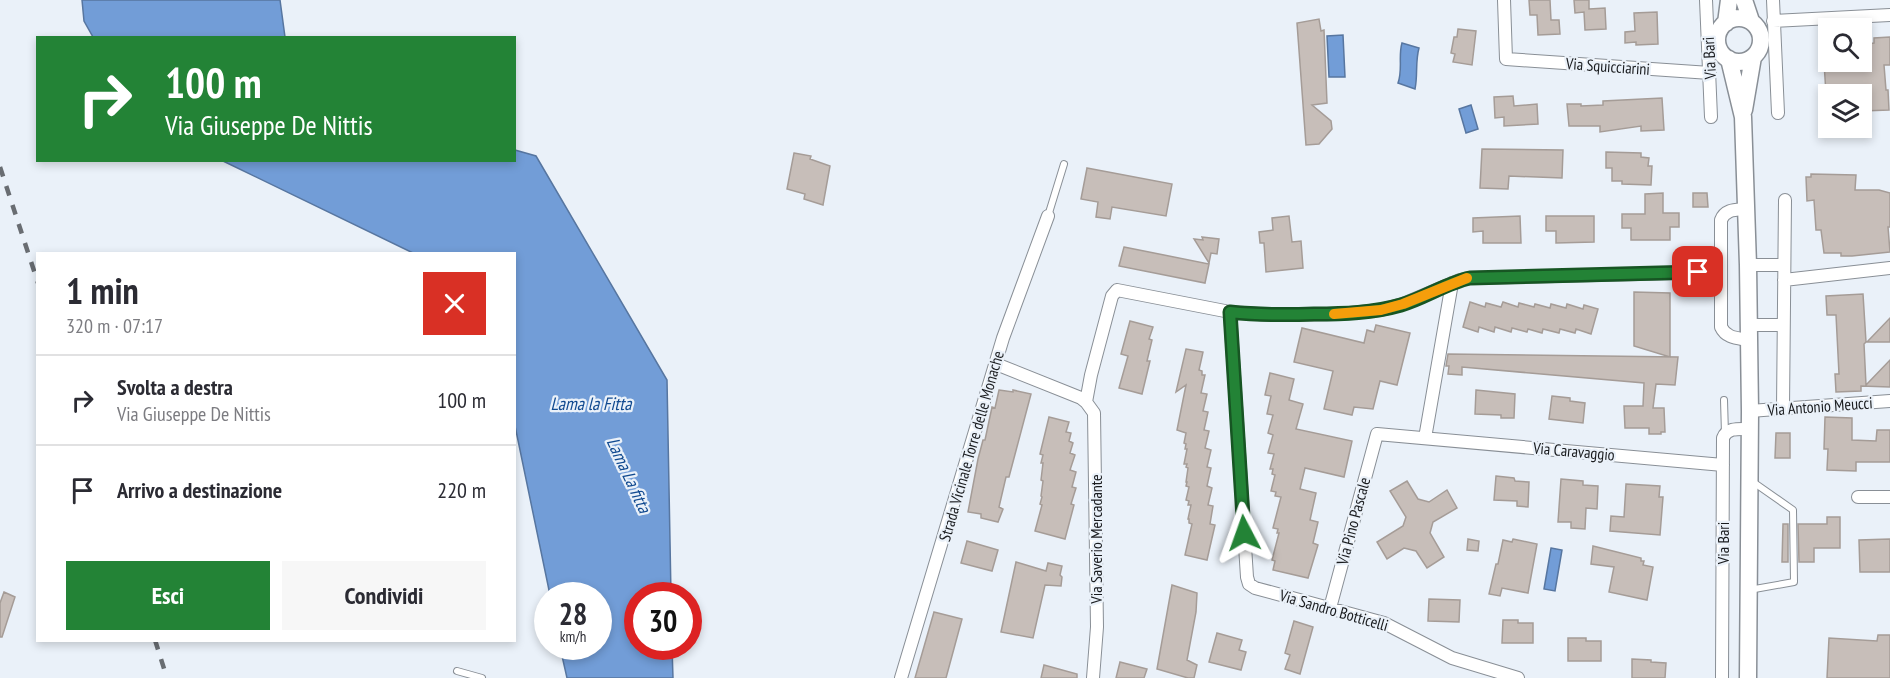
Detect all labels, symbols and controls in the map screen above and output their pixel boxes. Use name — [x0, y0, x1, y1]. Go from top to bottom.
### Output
map controls — [1818, 18, 1872, 138]
button: search — [1818, 18, 1872, 72]
street label: Via Bari — [1698, 36, 1720, 81]
street label: Via Squicciarini — [1564, 53, 1651, 79]
text: 100 m — [165, 55, 262, 110]
icon: right — [66, 60, 144, 138]
button: layers — [1818, 84, 1872, 138]
text: Via Giuseppe De Nittis — [165, 108, 373, 142]
pin — [1672, 246, 1723, 297]
icon: arrive — [1681, 255, 1714, 288]
text: 1 min — [66, 267, 139, 314]
button: close — [423, 272, 486, 335]
text: 320 m · 07:17 — [66, 313, 163, 339]
street label: Strada Vicinale Torre delle Monache — [934, 348, 1008, 544]
text: Svolta a destra — [117, 373, 233, 401]
icon: right — [66, 384, 99, 417]
text: 100 m — [437, 386, 486, 414]
water label: Lama la Fitta — [551, 392, 632, 415]
street label: Via Antonio Meucci — [1766, 392, 1873, 420]
text: Via Giuseppe De Nittis — [117, 401, 271, 427]
water label: Lama La fitta — [602, 434, 657, 517]
street label: Via Caravaggio — [1531, 437, 1616, 465]
icon: arrive — [66, 474, 99, 507]
street label: Via Saverio Mercadante — [1086, 474, 1106, 605]
street label: Via Pino Pascale — [1331, 475, 1374, 568]
text: Arrivo a destinazione — [117, 476, 282, 504]
text: 220 m — [437, 476, 486, 504]
position arrow — [1212, 501, 1276, 565]
street label: Via Bari — [1713, 522, 1733, 565]
button: Esci — [66, 561, 270, 630]
button: Condividi — [282, 561, 486, 630]
speed limit sign: 30 — [624, 582, 702, 660]
street label: Via Sandro Botticelli — [1276, 585, 1391, 635]
text: 28 — [559, 594, 587, 633]
text: km/h — [560, 627, 586, 646]

